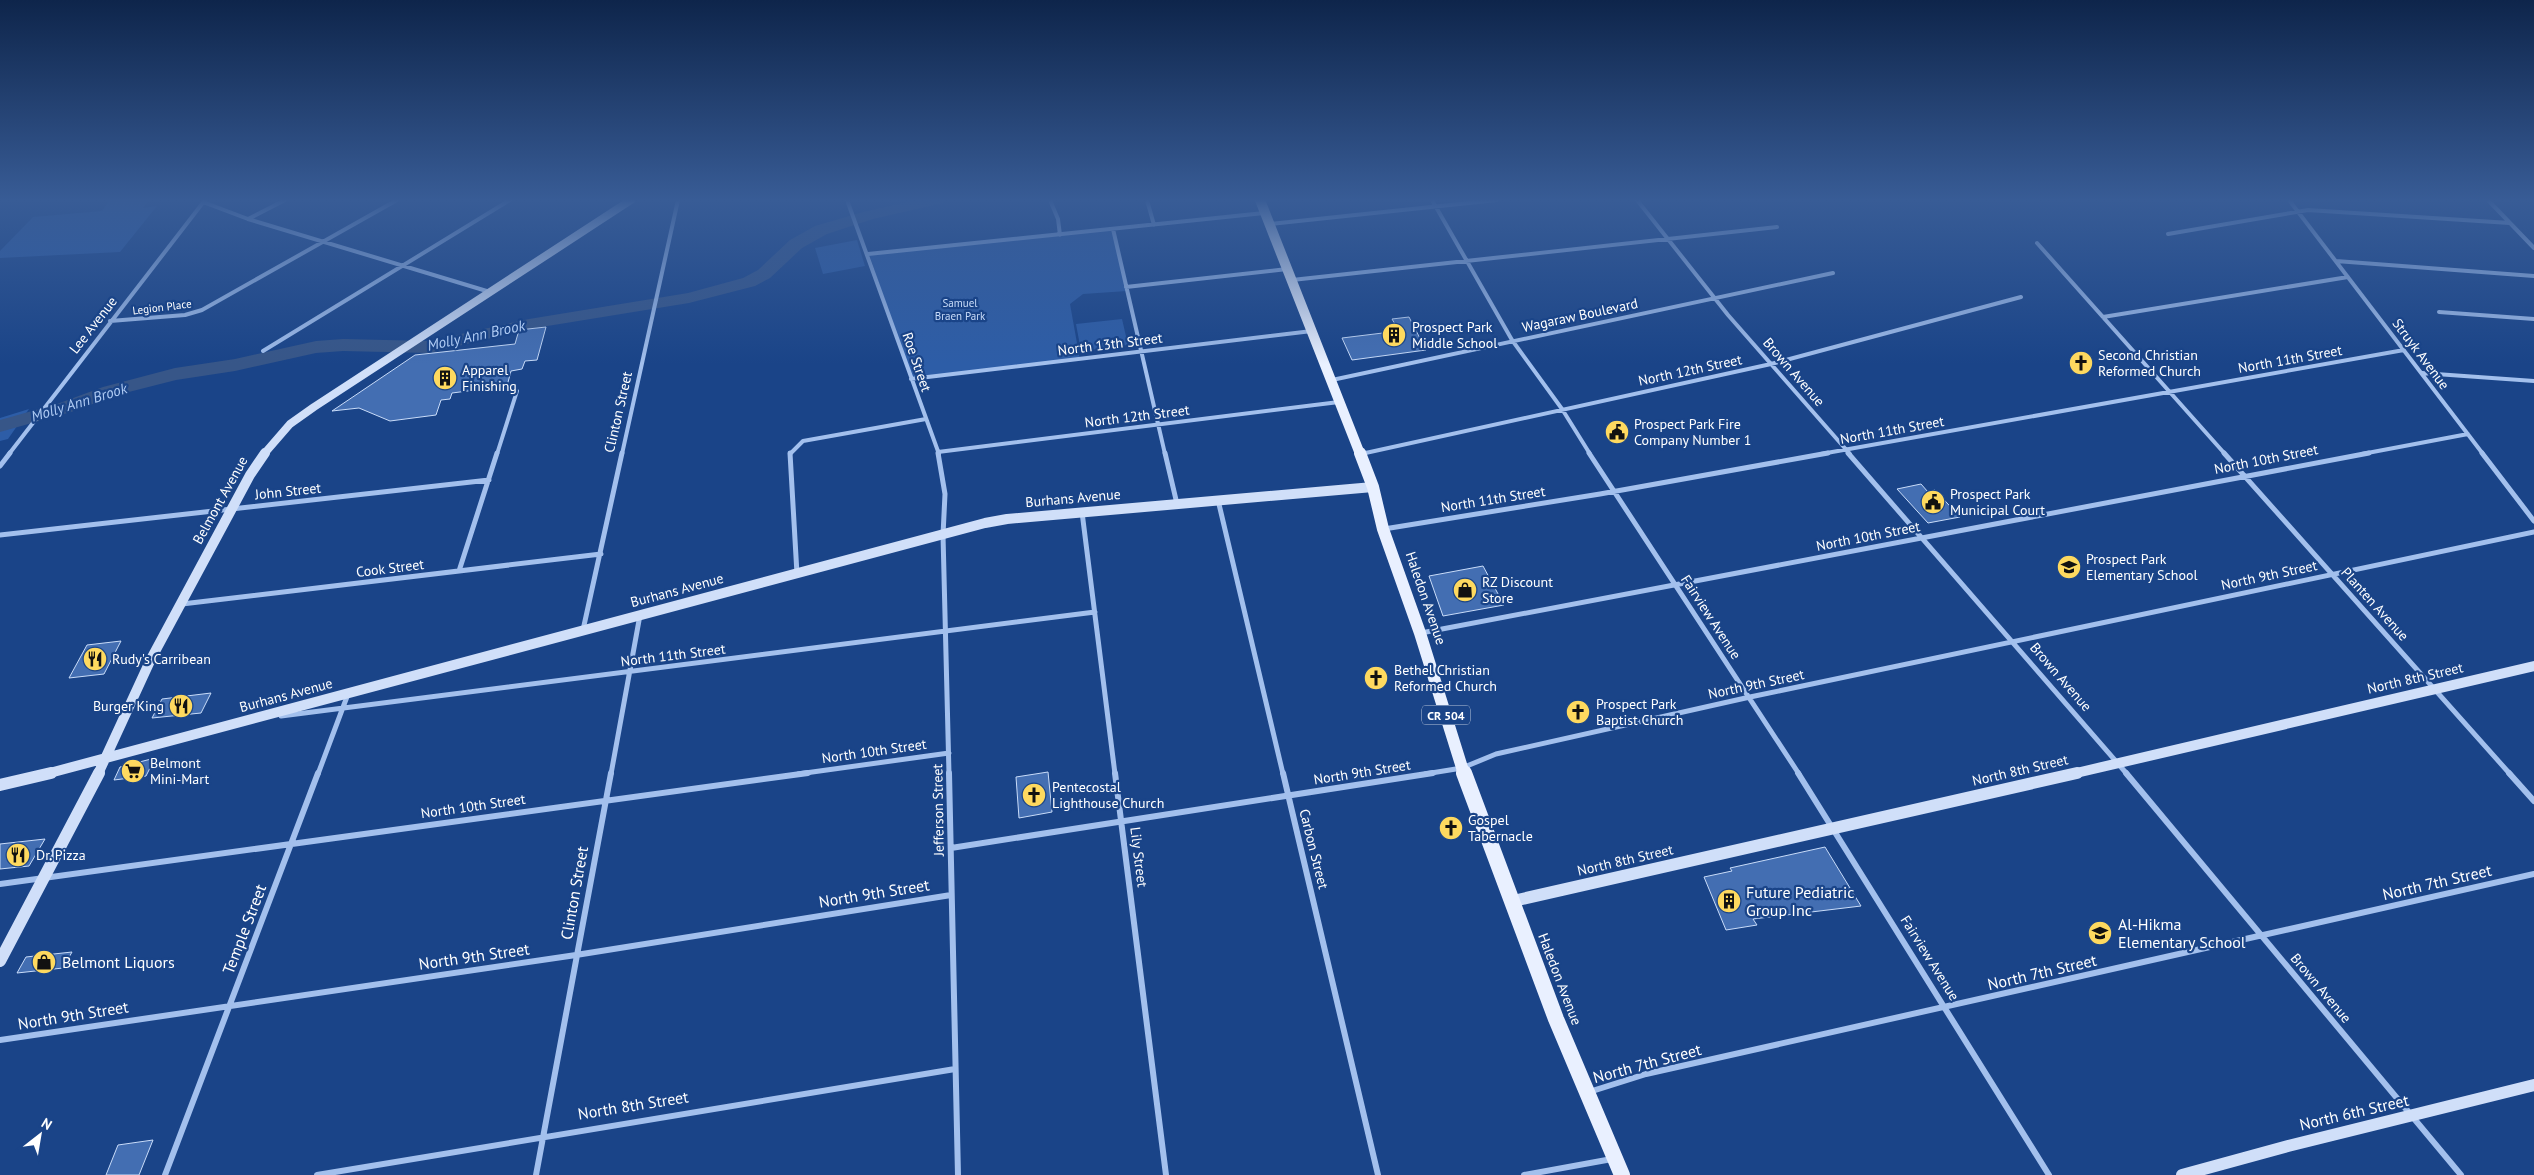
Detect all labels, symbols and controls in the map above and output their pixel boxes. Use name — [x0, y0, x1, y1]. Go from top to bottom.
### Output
street label: Lee Avenue — [65, 293, 121, 357]
street label: Wagaraw Boulevard — [1520, 294, 1640, 336]
street label: Legion Place — [132, 296, 193, 318]
park label: Samuel Braen Park — [935, 296, 986, 323]
water label: Molly Ann Brook — [425, 315, 528, 355]
street label: Struyk Avenue — [2388, 315, 2454, 393]
place label: Prospect Park Middle School — [1412, 318, 1497, 352]
building icon: Prospect Park Middle School — [1381, 322, 1407, 348]
street label: North 13th Street — [1057, 329, 1164, 359]
street label: Roe Street — [898, 330, 936, 394]
street label: Brown Avenue — [1759, 334, 1829, 410]
street label: North 11th Street — [2237, 341, 2344, 377]
place label: Second Christian Reformed Church — [2098, 346, 2201, 380]
street label: North 12th Street — [1637, 350, 1744, 390]
church icon: Second Christian Reformed Church — [2068, 350, 2094, 376]
place label: Apparel Finishing — [462, 361, 517, 395]
building icon: Apparel Finishing — [432, 365, 458, 391]
street label: Clinton Street — [600, 369, 636, 454]
water label: Molly Ann Brook — [29, 378, 131, 426]
street label: North 12th Street — [1084, 401, 1191, 431]
street label: North 11th Street — [1839, 412, 1946, 448]
place label: Prospect Park Fire Company Number 1 — [1634, 415, 1751, 449]
public building icon: Prospect Park Fire Company Number 1 — [1604, 419, 1630, 445]
street label: North 10th Street — [2213, 440, 2320, 478]
street label: Belmont Avenue — [188, 453, 252, 547]
street label: John Street — [253, 479, 322, 504]
street label: North 11th Street — [1440, 482, 1547, 516]
street label: Burhans Avenue — [1025, 485, 1121, 511]
place label: Prospect Park Municipal Court — [1950, 485, 2045, 519]
public building icon: Prospect Park Municipal Court — [1920, 489, 1946, 515]
street label: North 10th Street — [1815, 517, 1922, 555]
street label: Haledon Avenue — [1402, 549, 1450, 647]
place label: Prospect Park Elementary School — [2086, 550, 2198, 584]
school or university icon: Prospect Park Elementary School — [2056, 554, 2082, 580]
street label: Cook Street — [355, 555, 425, 581]
street label: North 9th Street — [2219, 556, 2319, 594]
street label: Planten Avenue — [2337, 563, 2413, 645]
street label: Burhans Avenue — [628, 569, 726, 611]
street label: Fairview Avenue — [1677, 571, 1745, 663]
place label: RZ Discount Store — [1482, 573, 1553, 607]
shop icon: RZ Discount Store — [1452, 577, 1478, 603]
street label: Brown Avenue — [2026, 639, 2096, 715]
street label: North 11th Street — [620, 640, 727, 670]
restaurant icon: Rudy's Carribean — [82, 646, 108, 672]
place label: Rudy's Carribean — [112, 650, 211, 668]
street label: North 8th Street — [2365, 658, 2465, 698]
place label: Bethel Christian Reformed Church — [1394, 661, 1497, 695]
church icon: Bethel Christian Reformed Church — [1363, 665, 1389, 691]
street label: North 9th Street — [1706, 665, 1806, 703]
street label: Burhans Avenue — [237, 674, 335, 716]
restaurant icon: Burger King — [168, 693, 194, 719]
place label: Prospect Park Baptist Church — [1596, 695, 1684, 729]
place label: Burger King — [93, 697, 164, 715]
church icon: Prospect Park Baptist Church — [1565, 699, 1591, 725]
road number: CR 504 — [1422, 706, 1470, 724]
street label: North 10th Street — [821, 735, 928, 767]
street label: North 8th Street — [1970, 750, 2070, 790]
place label: Belmont Mini-Mart — [150, 754, 209, 788]
street label: North 9th Street — [1312, 755, 1412, 789]
supermarket icon: Belmont Mini-Mart — [120, 758, 146, 784]
street label: Jefferson Street — [928, 763, 948, 857]
place label: Pentecostal Lighthouse Church — [1052, 778, 1164, 812]
church icon: Pentecostal Lighthouse Church — [1021, 782, 1047, 808]
street label: North 10th Street — [420, 790, 527, 822]
street label: Carbon Street — [1295, 807, 1333, 891]
place label: Gospel Tabernacle — [1468, 811, 1533, 845]
church icon: Gospel Tabernacle — [1438, 815, 1464, 841]
street label: Lily Street — [1126, 826, 1152, 888]
street label: North 8th Street — [1575, 840, 1675, 880]
restaurant icon: Dr. Pizza — [5, 842, 31, 868]
street label: Clinton Street — [556, 844, 592, 941]
place label: Dr. Pizza — [36, 846, 86, 864]
street label: North 7th Street — [2380, 860, 2494, 904]
street label: North 9th Street — [817, 874, 931, 912]
street label: Temple Street — [218, 881, 270, 977]
place label: Future Pediatric Group Inc — [1746, 882, 1854, 920]
building icon: Future Pediatric Group Inc — [1716, 888, 1742, 914]
street label: Fairview Avenue — [1897, 912, 1963, 1004]
place label: Al-Hikma Elementary School — [2118, 914, 2246, 952]
school or university icon: Al-Hikma Elementary School — [2087, 920, 2113, 946]
street label: Haledon Avenue — [1534, 930, 1586, 1028]
street label: North 9th Street — [417, 938, 531, 974]
shop icon: Belmont Liquors — [31, 949, 57, 975]
street label: North 7th Street — [1985, 950, 2099, 994]
street label: Brown Avenue — [2287, 950, 2355, 1026]
place label: Belmont Liquors — [62, 952, 175, 972]
street label: North 9th Street — [16, 996, 130, 1034]
street label: North 7th Street — [1591, 1039, 1704, 1087]
street label: North 8th Street — [576, 1086, 690, 1124]
street label: North 6th Street — [2297, 1090, 2411, 1134]
north arrow — [15, 1110, 65, 1160]
text: N — [38, 1114, 55, 1134]

